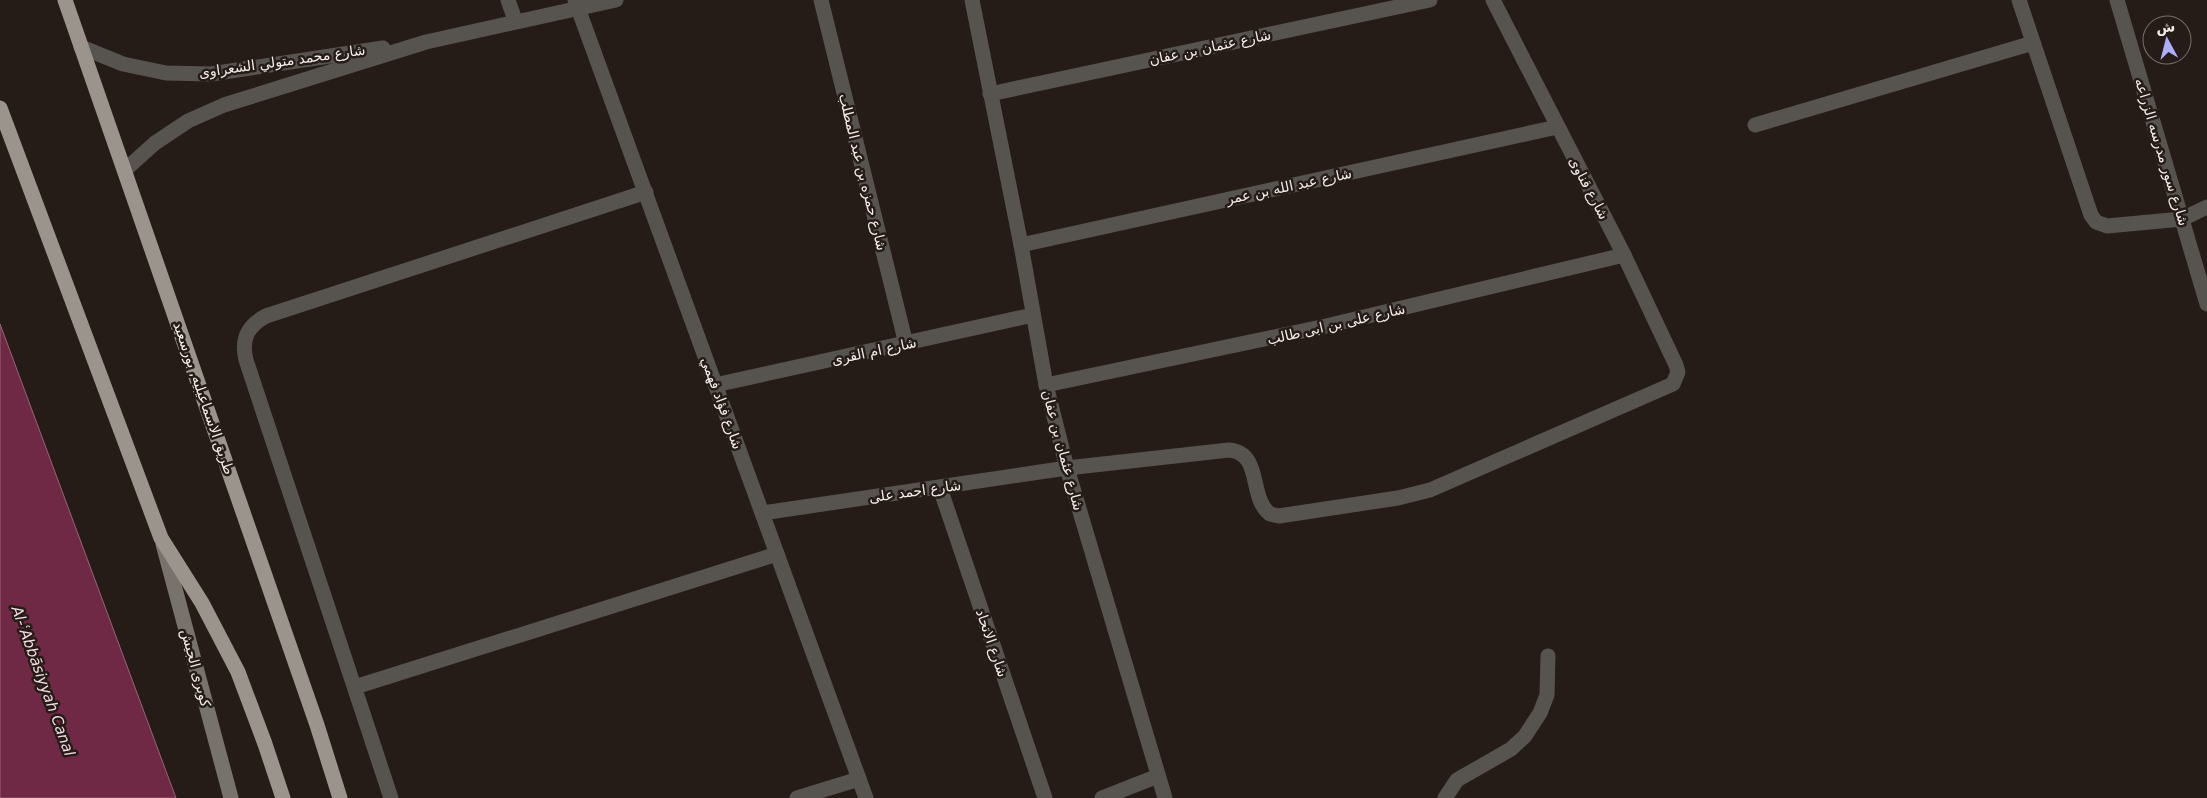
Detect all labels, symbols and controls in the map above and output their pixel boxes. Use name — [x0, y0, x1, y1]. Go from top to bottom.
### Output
north arrow — [2142, 15, 2192, 65]
text: ش — [2155, 18, 2176, 36]
street label: شارع عثمان بن عفان — [1148, 26, 1273, 69]
street label: شارع محمد متولي الشعراوى — [198, 41, 366, 82]
street label: شارع سور مدرسه الزراعه — [2131, 76, 2192, 228]
street label: شارع حمزه بن عبد المطلب — [835, 92, 890, 252]
street label: شارع قناوى — [1565, 154, 1612, 222]
street label: شارع عبد الله بن عمر — [1224, 165, 1353, 208]
street label: شارع على بن ابى طالب — [1266, 300, 1407, 349]
street label: طريق الاسماعيليه, بورسعيد — [169, 319, 238, 477]
street label: شارع ام القرى — [830, 334, 918, 369]
street label: شارع فؤاد فهمي — [697, 355, 746, 452]
street label: شارع عثمان بن عفان — [1038, 388, 1087, 512]
street label: شارع احمد على — [868, 477, 962, 506]
water label: Al-ʿAbbāsiyyah Canal — [7, 602, 79, 759]
street label: شارع الاتحاد — [972, 607, 1011, 679]
street label: كوبرى الجيش — [177, 627, 214, 709]

